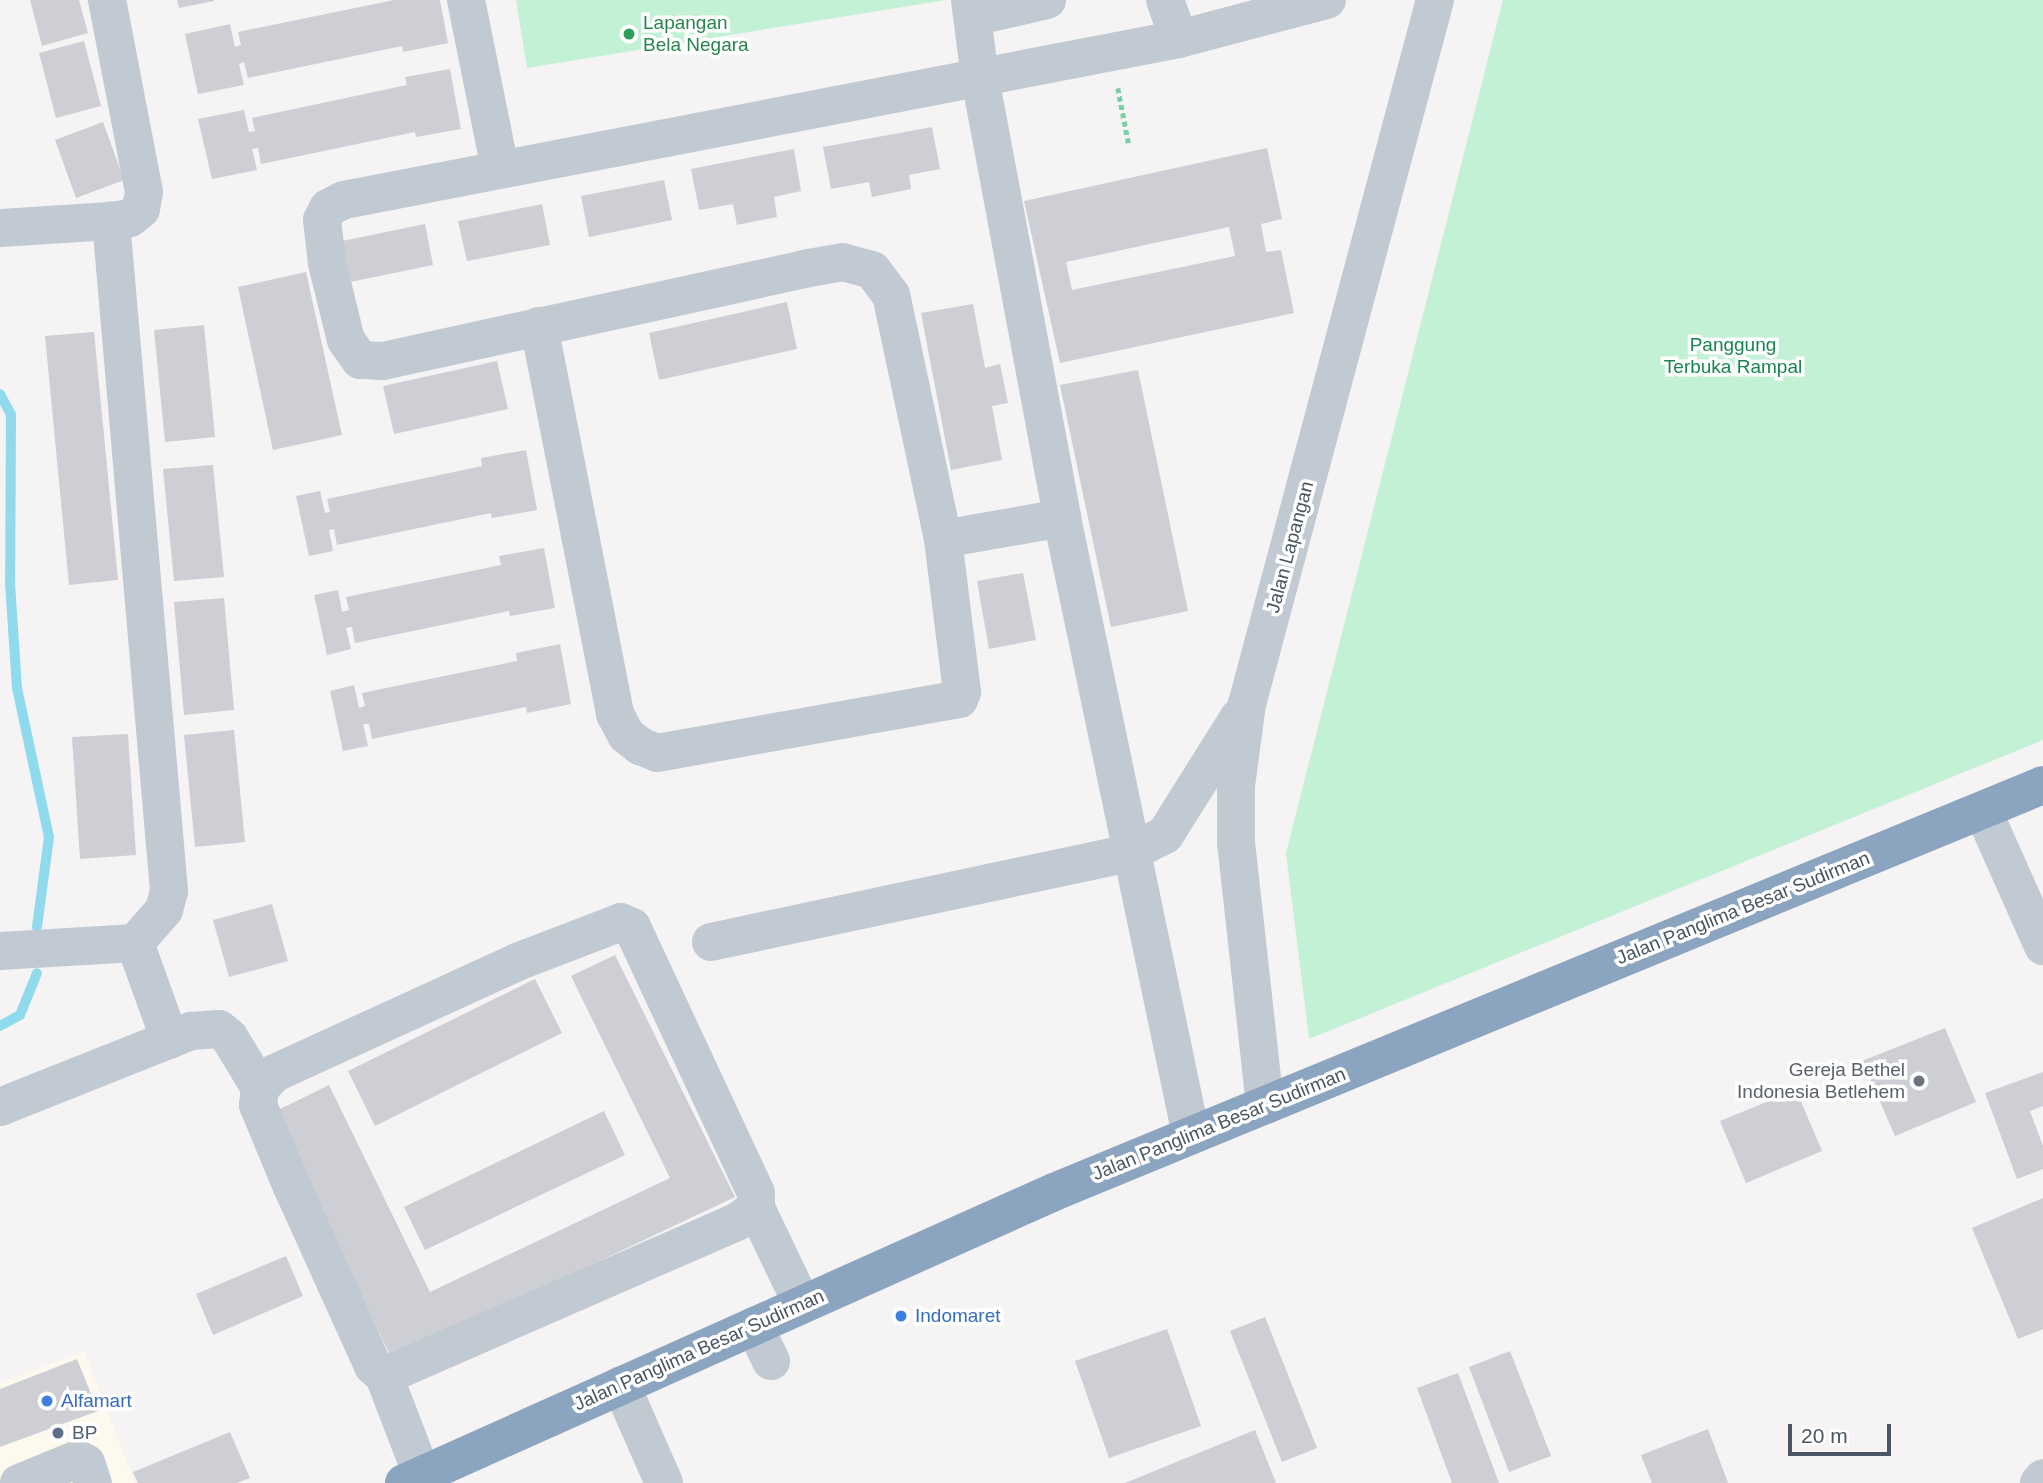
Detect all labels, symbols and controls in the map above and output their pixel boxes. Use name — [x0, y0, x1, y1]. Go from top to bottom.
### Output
place label: Lapangan Bela Negara — [643, 12, 749, 56]
marker: Lapangan Bela Negara — [621, 26, 637, 42]
park label: Panggung Terbuka Rampal — [1664, 334, 1802, 378]
street label: Jalan Lapangan — [1261, 479, 1319, 615]
street label: Jalan Panglima Besar Sudirman — [1613, 847, 1873, 969]
place label: Gereja Bethel Indonesia Betlehem — [1737, 1059, 1905, 1103]
street label: Jalan Panglima Besar Sudirman — [1089, 1063, 1349, 1185]
marker: Gereja Bethel Indonesia Betlehem — [1911, 1073, 1927, 1089]
street label: Jalan Panglima Besar Sudirman — [570, 1284, 828, 1416]
place label: Indomaret — [915, 1305, 1001, 1327]
marker: Indomaret — [893, 1308, 909, 1324]
place label: Alfamart — [61, 1390, 132, 1412]
marker: Alfamart — [39, 1393, 55, 1409]
scale bar — [1791, 1410, 1894, 1454]
place label: BP — [72, 1422, 97, 1444]
text: 20 m — [1801, 1424, 1848, 1447]
marker: BP — [50, 1425, 66, 1441]

